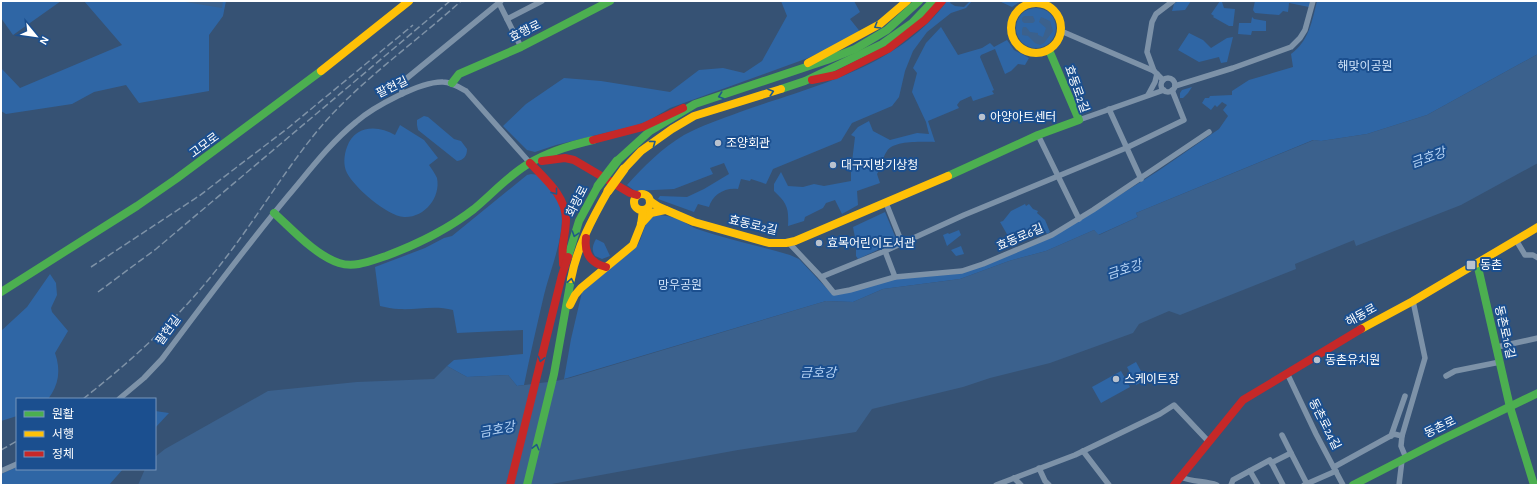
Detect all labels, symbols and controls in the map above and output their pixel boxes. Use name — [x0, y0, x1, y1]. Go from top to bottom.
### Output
north arrow — [16, 16, 56, 56]
street label: 효행로 — [507, 18, 543, 44]
one-way arrow — [874, 21, 881, 28]
text: N — [38, 35, 51, 47]
park label: 해맞이공원 — [1337, 60, 1393, 72]
street label: 효동로2길 — [1063, 64, 1091, 114]
street label: 팔현길 — [374, 73, 410, 100]
one-way arrow — [768, 88, 775, 97]
one-way arrow — [717, 91, 724, 99]
place label: 아양아트센터 — [990, 111, 1056, 123]
marker: 아양아트센터 — [977, 112, 987, 122]
street label: 고모로 — [187, 130, 221, 160]
place label: 조양회관 — [726, 137, 770, 149]
marker: 조양회관 — [713, 138, 723, 148]
one-way arrow — [648, 141, 655, 148]
water label: 금호강 — [1409, 145, 1450, 171]
place label: 대구지방기상청 — [841, 159, 918, 171]
marker: 대구지방기상청 — [828, 160, 838, 170]
street label: 화랑로 — [564, 184, 590, 218]
one-way arrow — [551, 188, 558, 195]
street label: 효동로2길 — [727, 214, 779, 236]
street label: 효동로6길 — [995, 222, 1045, 252]
one-way arrow — [572, 230, 580, 237]
place label: 효목어린이도서관 — [827, 237, 915, 249]
marker: 효목어린이도서관 — [814, 238, 824, 248]
water label: 금호강 — [1105, 257, 1145, 282]
marker: 동촌 — [1465, 259, 1477, 271]
place label: 동촌 — [1480, 259, 1502, 271]
one-way arrow — [567, 277, 575, 284]
park label: 망우공원 — [658, 279, 702, 291]
street label: 해동로 — [1344, 302, 1378, 328]
street label: 동촌로16길 — [1493, 304, 1517, 360]
street label: 팔현길 — [153, 312, 183, 347]
place label: 동촌유치원 — [1325, 354, 1380, 366]
marker: 동촌유치원 — [1312, 355, 1322, 365]
one-way arrow — [538, 356, 546, 362]
water label: 금호강 — [800, 366, 838, 380]
place label: 스케이트장 — [1124, 373, 1179, 385]
marker: 스케이트장 — [1111, 374, 1121, 384]
street label: 동촌로24길 — [1307, 397, 1343, 451]
legend — [16, 398, 156, 470]
text: 원활 — [52, 408, 74, 420]
street label: 동촌로 — [1422, 414, 1458, 440]
water label: 금호강 — [478, 419, 518, 440]
text: 서행 — [52, 428, 74, 440]
one-way arrow — [531, 444, 539, 450]
text: 정체 — [52, 448, 74, 460]

